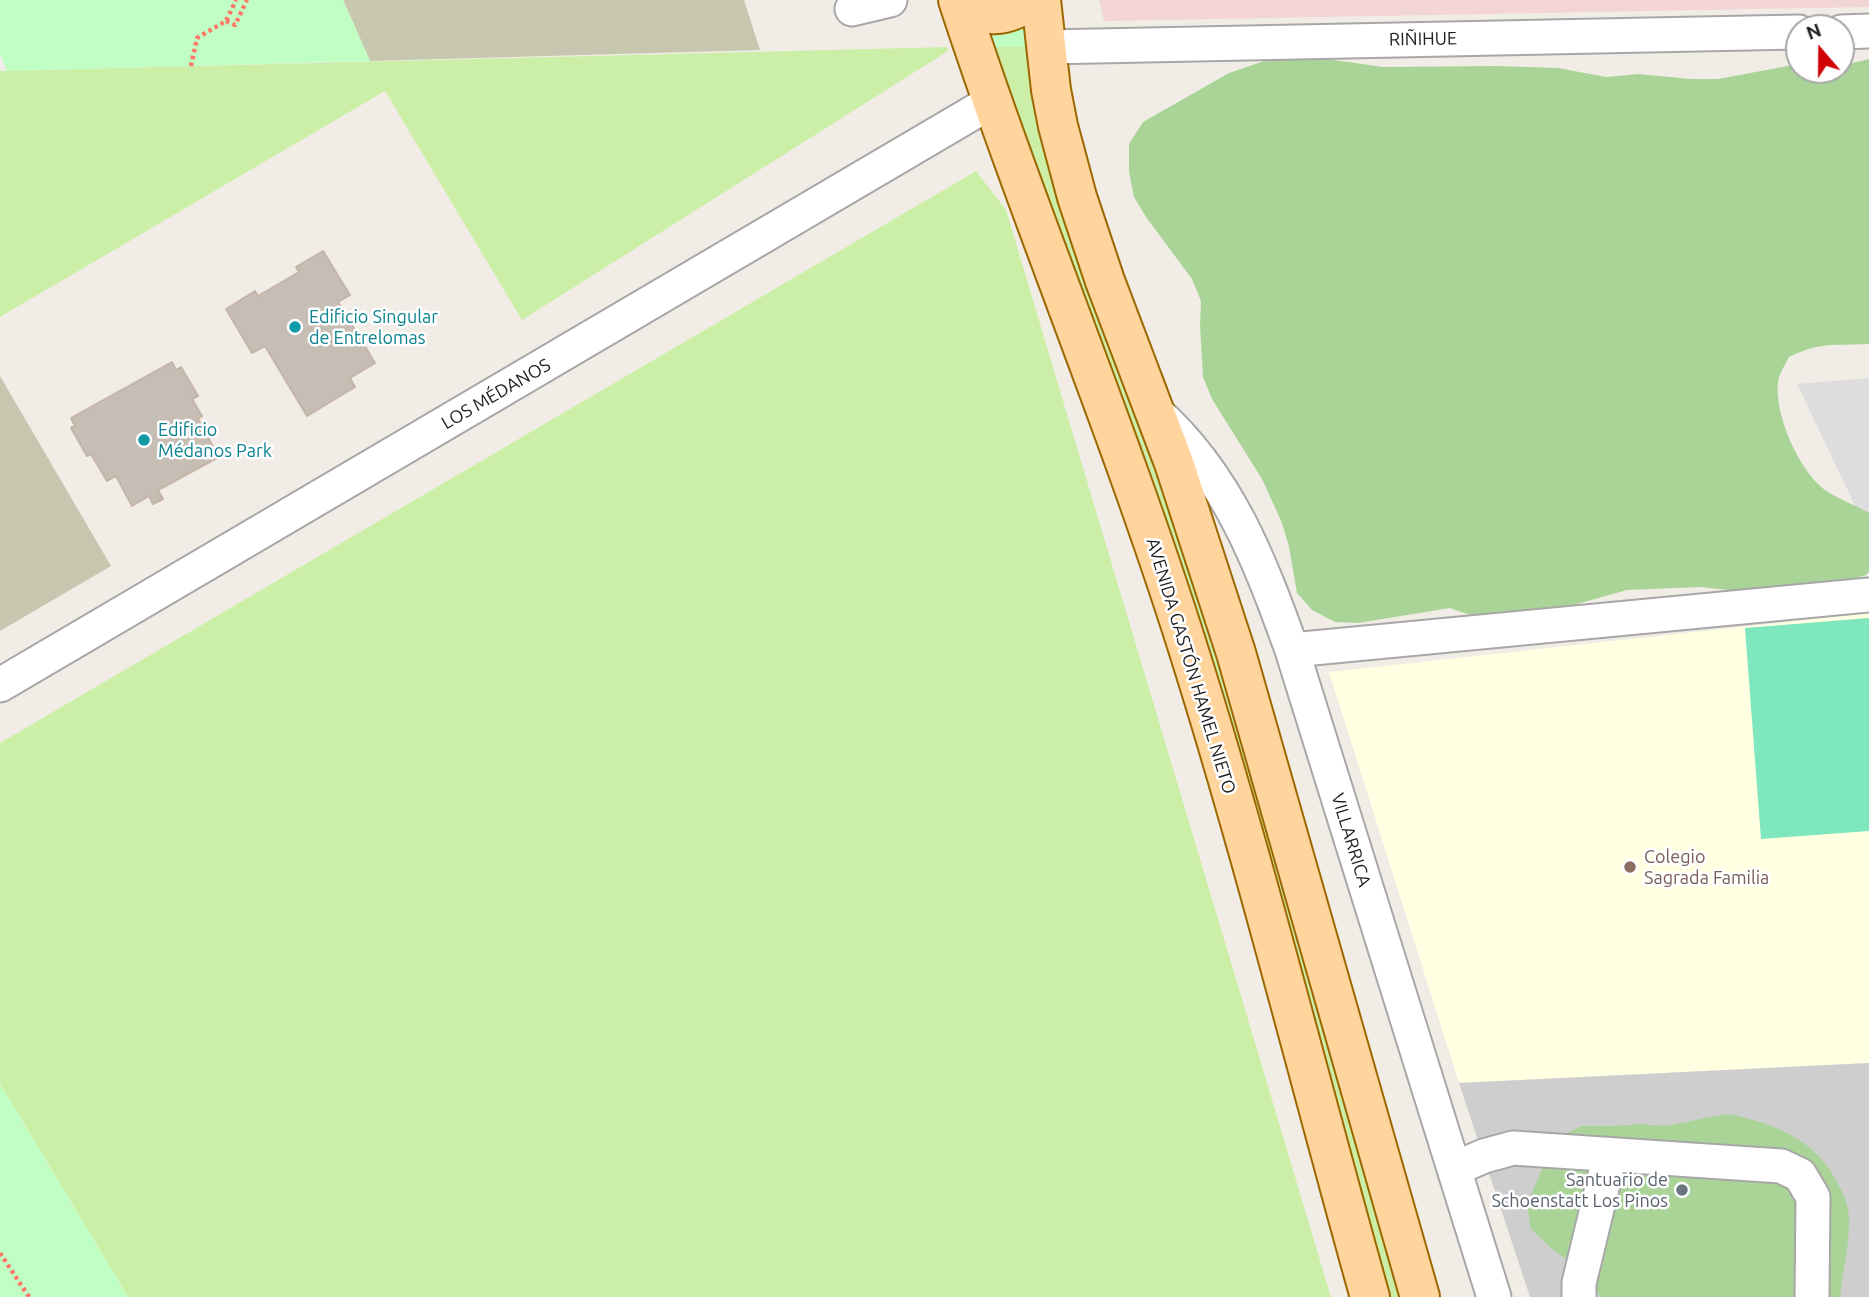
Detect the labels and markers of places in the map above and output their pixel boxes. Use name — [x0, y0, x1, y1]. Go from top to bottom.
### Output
place label: Edificio Singular de Entrelomas — [309, 306, 438, 348]
marker: Edificio Singular de Entrelomas — [287, 319, 303, 335]
place label: Edificio Médanos Park — [158, 419, 272, 462]
marker: Edificio Médanos Park — [136, 432, 152, 448]
place label: Colegio Sagrada Familia — [1644, 846, 1769, 888]
marker: Colegio Sagrada Familia — [1622, 859, 1638, 875]
place label: Santuario de Schoenstatt Los Pinos — [1491, 1169, 1668, 1212]
marker: Santuario de Schoenstatt Los Pinos — [1674, 1182, 1690, 1198]

